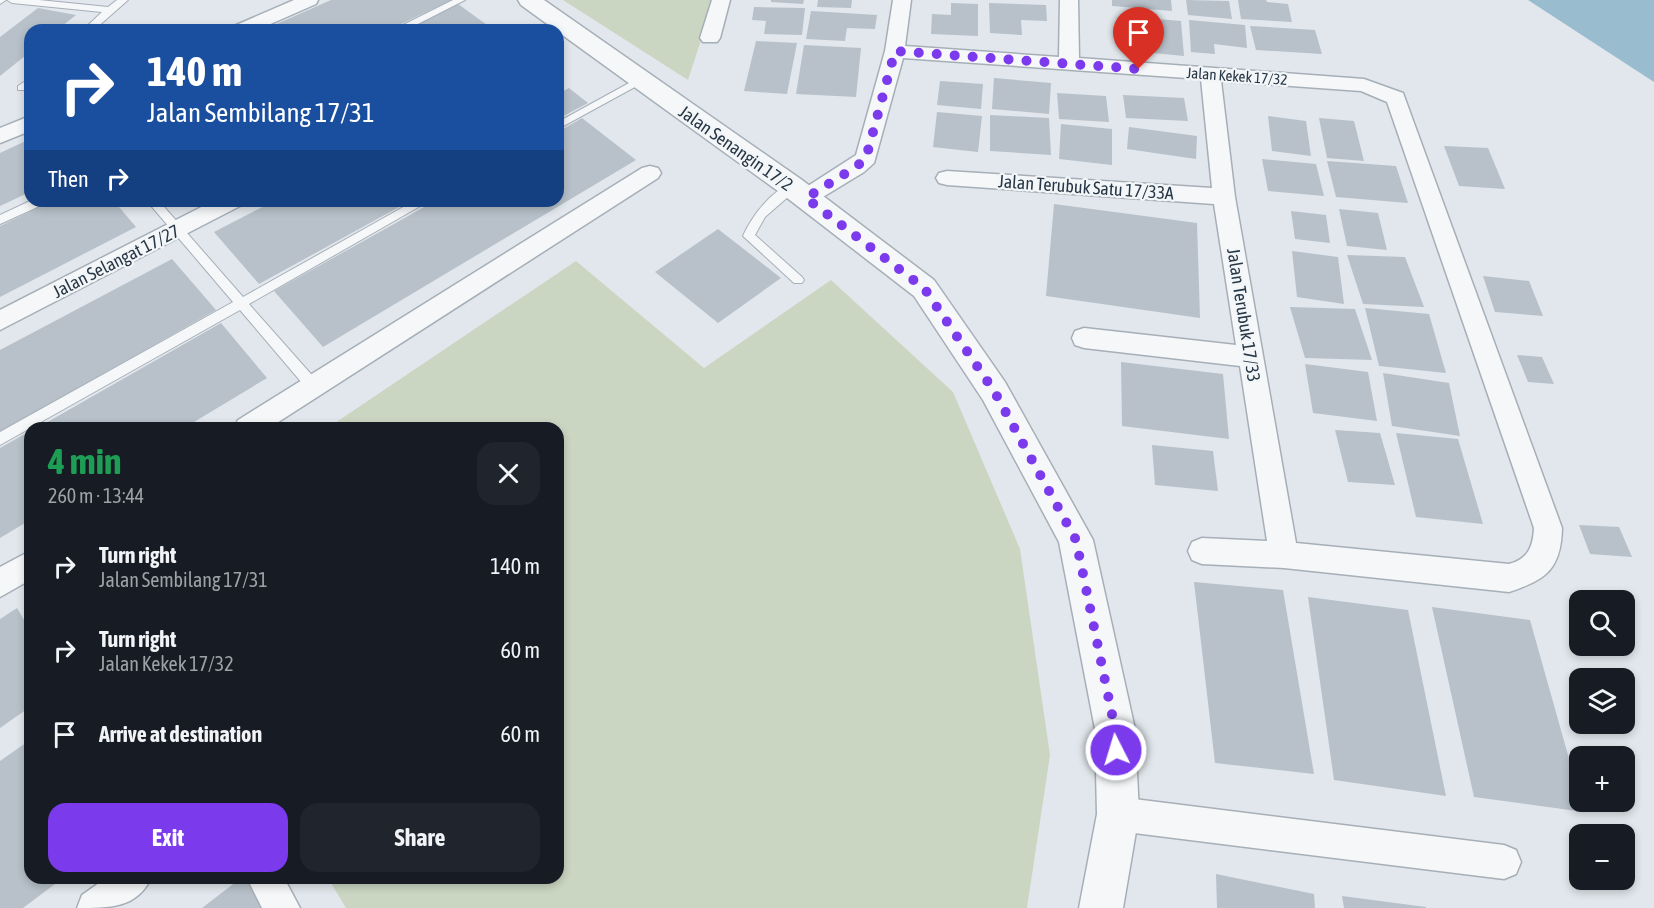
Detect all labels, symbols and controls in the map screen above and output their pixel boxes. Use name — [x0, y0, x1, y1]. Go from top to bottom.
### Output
pin — [1113, 7, 1164, 69]
icon: arrive — [1122, 16, 1155, 49]
text: 140 m — [147, 47, 242, 95]
icon: right — [48, 48, 126, 126]
street label: Jalan Kekek 17/32 — [1186, 64, 1288, 88]
text: Jalan Sembilang 17/31 — [147, 97, 375, 128]
street label: Jalan Senangin 17/2 — [675, 101, 797, 195]
icon: right — [101, 162, 134, 195]
text: Then — [48, 166, 89, 192]
street label: Jalan Terubuk Satu 17/33A — [997, 170, 1175, 204]
street label: Jalan Selangat 17/27 — [49, 220, 183, 302]
street label: Jalan Terubuk 17/33 — [1223, 247, 1265, 383]
text: 4 min — [48, 440, 122, 482]
button: close — [477, 442, 540, 505]
text: 260 m · 13:44 — [48, 484, 144, 507]
text: Turn right — [99, 542, 176, 568]
icon: right — [48, 550, 81, 583]
text: 140 m — [490, 553, 540, 579]
text: Jalan Sembilang 17/31 — [99, 568, 268, 591]
map controls — [1569, 590, 1635, 890]
button: search — [1569, 590, 1635, 656]
text: Turn right — [99, 626, 176, 652]
icon: right — [48, 634, 81, 667]
text: 60 m — [500, 637, 540, 663]
text: Jalan Kekek 17/32 — [99, 652, 234, 675]
button: layers — [1569, 668, 1635, 734]
icon: arrive — [48, 718, 81, 751]
position arrow — [1084, 718, 1148, 782]
text: Arrive at destination — [99, 721, 262, 747]
text: 60 m — [500, 721, 540, 747]
button: + — [1569, 746, 1635, 812]
button: Exit — [48, 803, 288, 872]
button: Share — [300, 803, 540, 872]
button: − — [1569, 824, 1635, 890]

